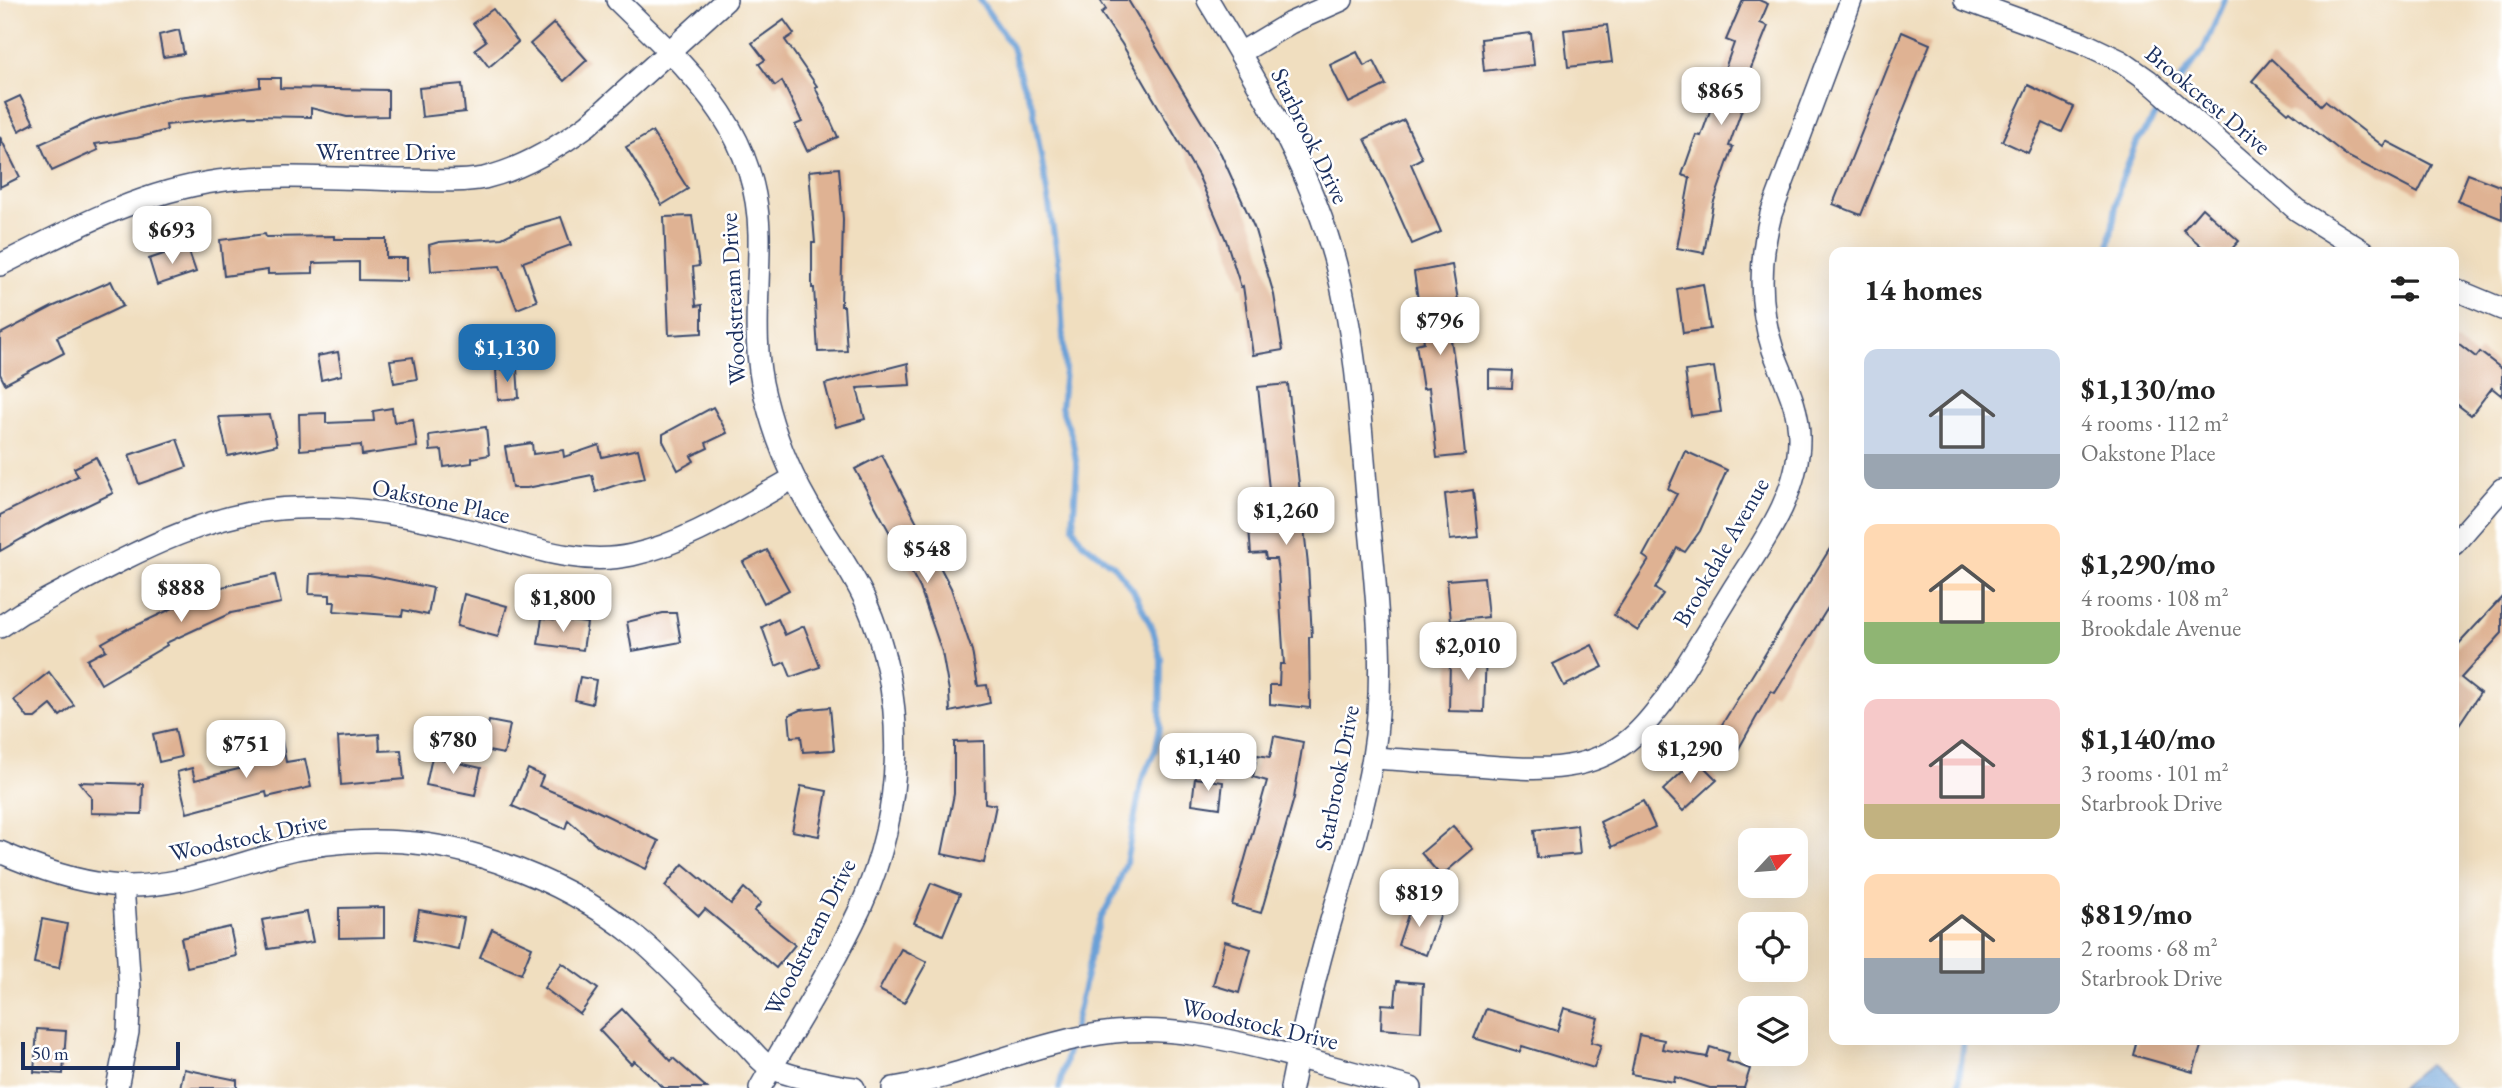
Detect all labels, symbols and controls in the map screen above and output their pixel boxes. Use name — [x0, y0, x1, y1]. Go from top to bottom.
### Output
street label: Brookcrest Drive — [2139, 38, 2278, 161]
street label: Starbrook Drive — [1264, 63, 1357, 209]
pin: $865 — [1680, 68, 1762, 127]
text: $865 — [1697, 75, 1745, 105]
street label: Wrentree Drive — [316, 136, 456, 167]
pin: $693 — [131, 206, 213, 266]
street label: Woodstream Drive — [713, 212, 752, 386]
text: $693 — [148, 214, 196, 244]
text: 14 homes — [1864, 270, 1982, 309]
icon: filters — [2386, 270, 2424, 308]
pin: $796 — [1399, 298, 1481, 357]
text: $796 — [1416, 305, 1464, 335]
pin: $1,130 — [450, 324, 564, 384]
text: $1,130 — [475, 332, 539, 362]
text: $1,130/mo — [2081, 369, 2215, 408]
icon: home — [1920, 377, 2004, 461]
text: 4 rooms · 112 m² — [2081, 408, 2229, 438]
text: Oakstone Place — [2081, 438, 2216, 468]
street label: Oakstone Place — [369, 471, 513, 530]
street label: Brookdale Avenue — [1665, 472, 1776, 632]
pin: $1,260 — [1229, 488, 1343, 547]
text: $1,260 — [1254, 495, 1318, 525]
pin: $548 — [886, 526, 968, 585]
text: $548 — [903, 533, 951, 563]
text: $1,290/mo — [2081, 544, 2215, 583]
icon: home — [1920, 552, 2004, 636]
pin: $888 — [140, 564, 222, 624]
text: $888 — [157, 572, 205, 602]
pin: $1,800 — [506, 574, 620, 634]
text: $1,800 — [531, 582, 595, 612]
text: 4 rooms · 108 m² — [2081, 583, 2229, 613]
text: Brookdale Avenue — [2081, 613, 2241, 643]
pin: $2,010 — [1411, 622, 1525, 682]
text: $2,010 — [1436, 630, 1500, 660]
street label: Starbrook Drive — [1307, 703, 1366, 853]
pin: $780 — [412, 716, 494, 776]
text: $1,140/mo — [2081, 719, 2215, 758]
pin: $751 — [205, 720, 287, 780]
text: $780 — [429, 724, 477, 754]
pin: $1,290 — [1633, 726, 1747, 785]
icon: home — [1920, 727, 2004, 811]
text: $751 — [222, 728, 270, 758]
text: $1,290 — [1658, 733, 1722, 763]
pin: $1,140 — [1151, 734, 1265, 793]
text: $1,140 — [1176, 741, 1240, 771]
text: 3 rooms · 101 m² — [2081, 758, 2229, 788]
text: Starbrook Drive — [2081, 788, 2222, 818]
street label: Woodstock Drive — [167, 805, 329, 868]
north arrow — [1738, 828, 1808, 898]
map controls — [1738, 828, 1808, 1066]
street label: Woodstream Drive — [757, 853, 863, 1021]
pin: $819 — [1378, 870, 1460, 929]
text: $819 — [1395, 877, 1443, 907]
text: $819/mo — [2081, 894, 2192, 933]
icon: home — [1920, 902, 2004, 986]
button: locate — [1738, 912, 1808, 982]
text: 2 rooms · 68 m² — [2081, 933, 2218, 963]
text: Starbrook Drive — [2081, 963, 2222, 993]
street label: Woodstock Drive — [1179, 990, 1341, 1057]
button: layers — [1738, 996, 1808, 1066]
scale bar — [21, 1039, 180, 1071]
text: 50 m — [32, 1041, 69, 1066]

